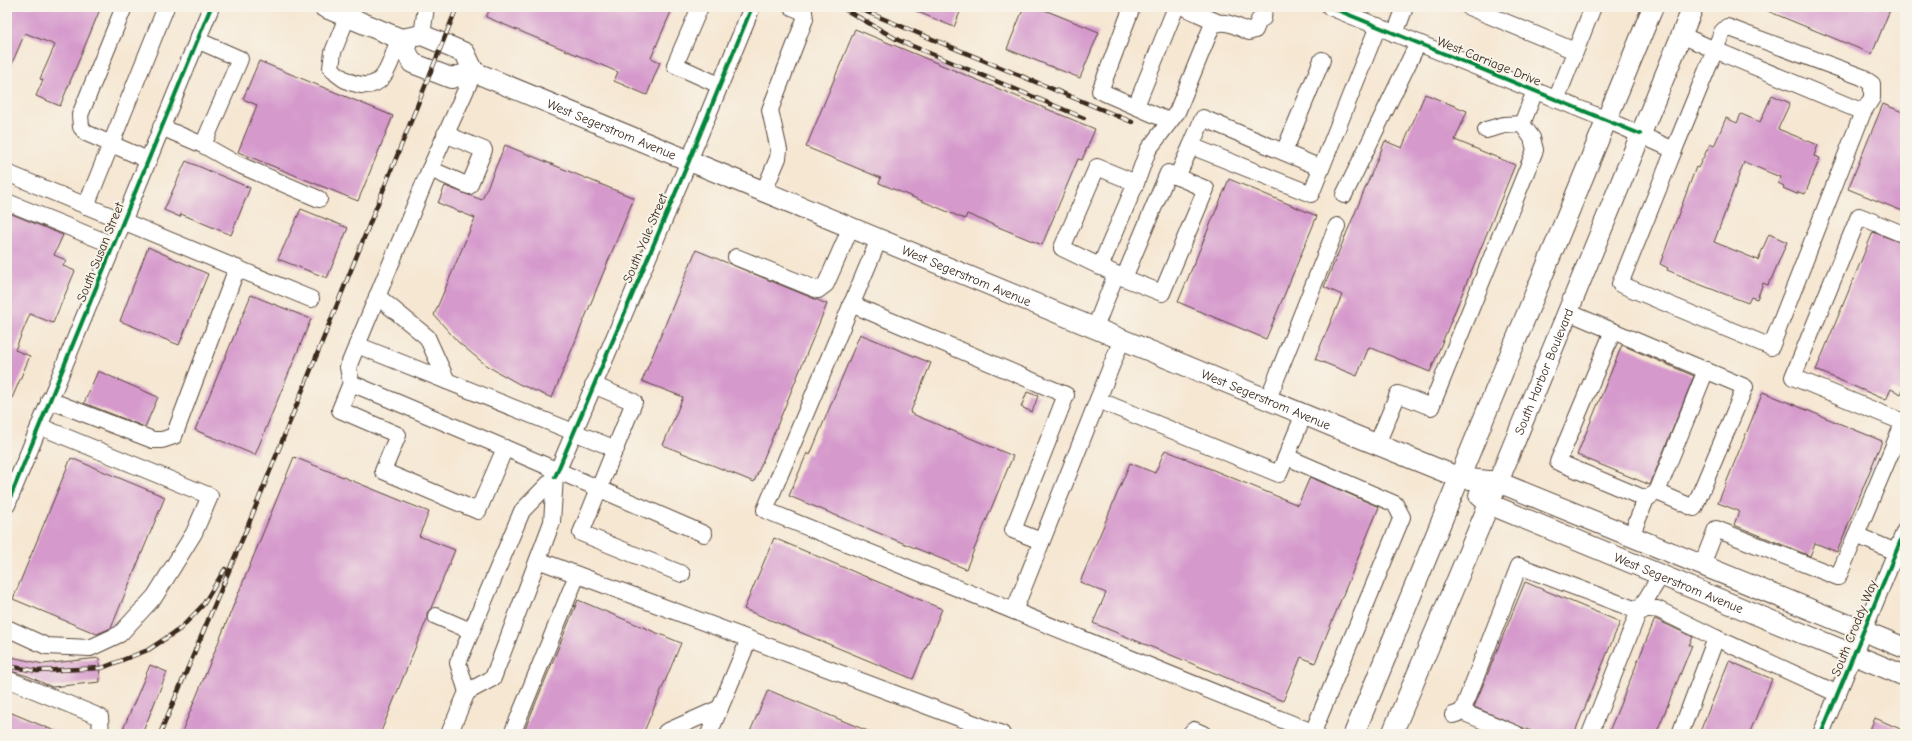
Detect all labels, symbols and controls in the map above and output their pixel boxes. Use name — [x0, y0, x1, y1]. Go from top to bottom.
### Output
street label: West Carriage Drive — [1435, 33, 1544, 89]
street label: West Segerstrom Avenue — [545, 96, 679, 162]
street label: South Yale Street — [619, 190, 671, 285]
street label: South Susan Street — [73, 199, 127, 304]
street label: West Segerstrom Avenue — [900, 242, 1034, 309]
street label: South Harbor Boulevard — [1511, 306, 1576, 437]
street label: West Segerstrom Avenue — [1199, 366, 1334, 432]
street label: West Segerstrom Avenue — [1612, 549, 1746, 616]
street label: South Croddy Way — [1828, 578, 1880, 678]

